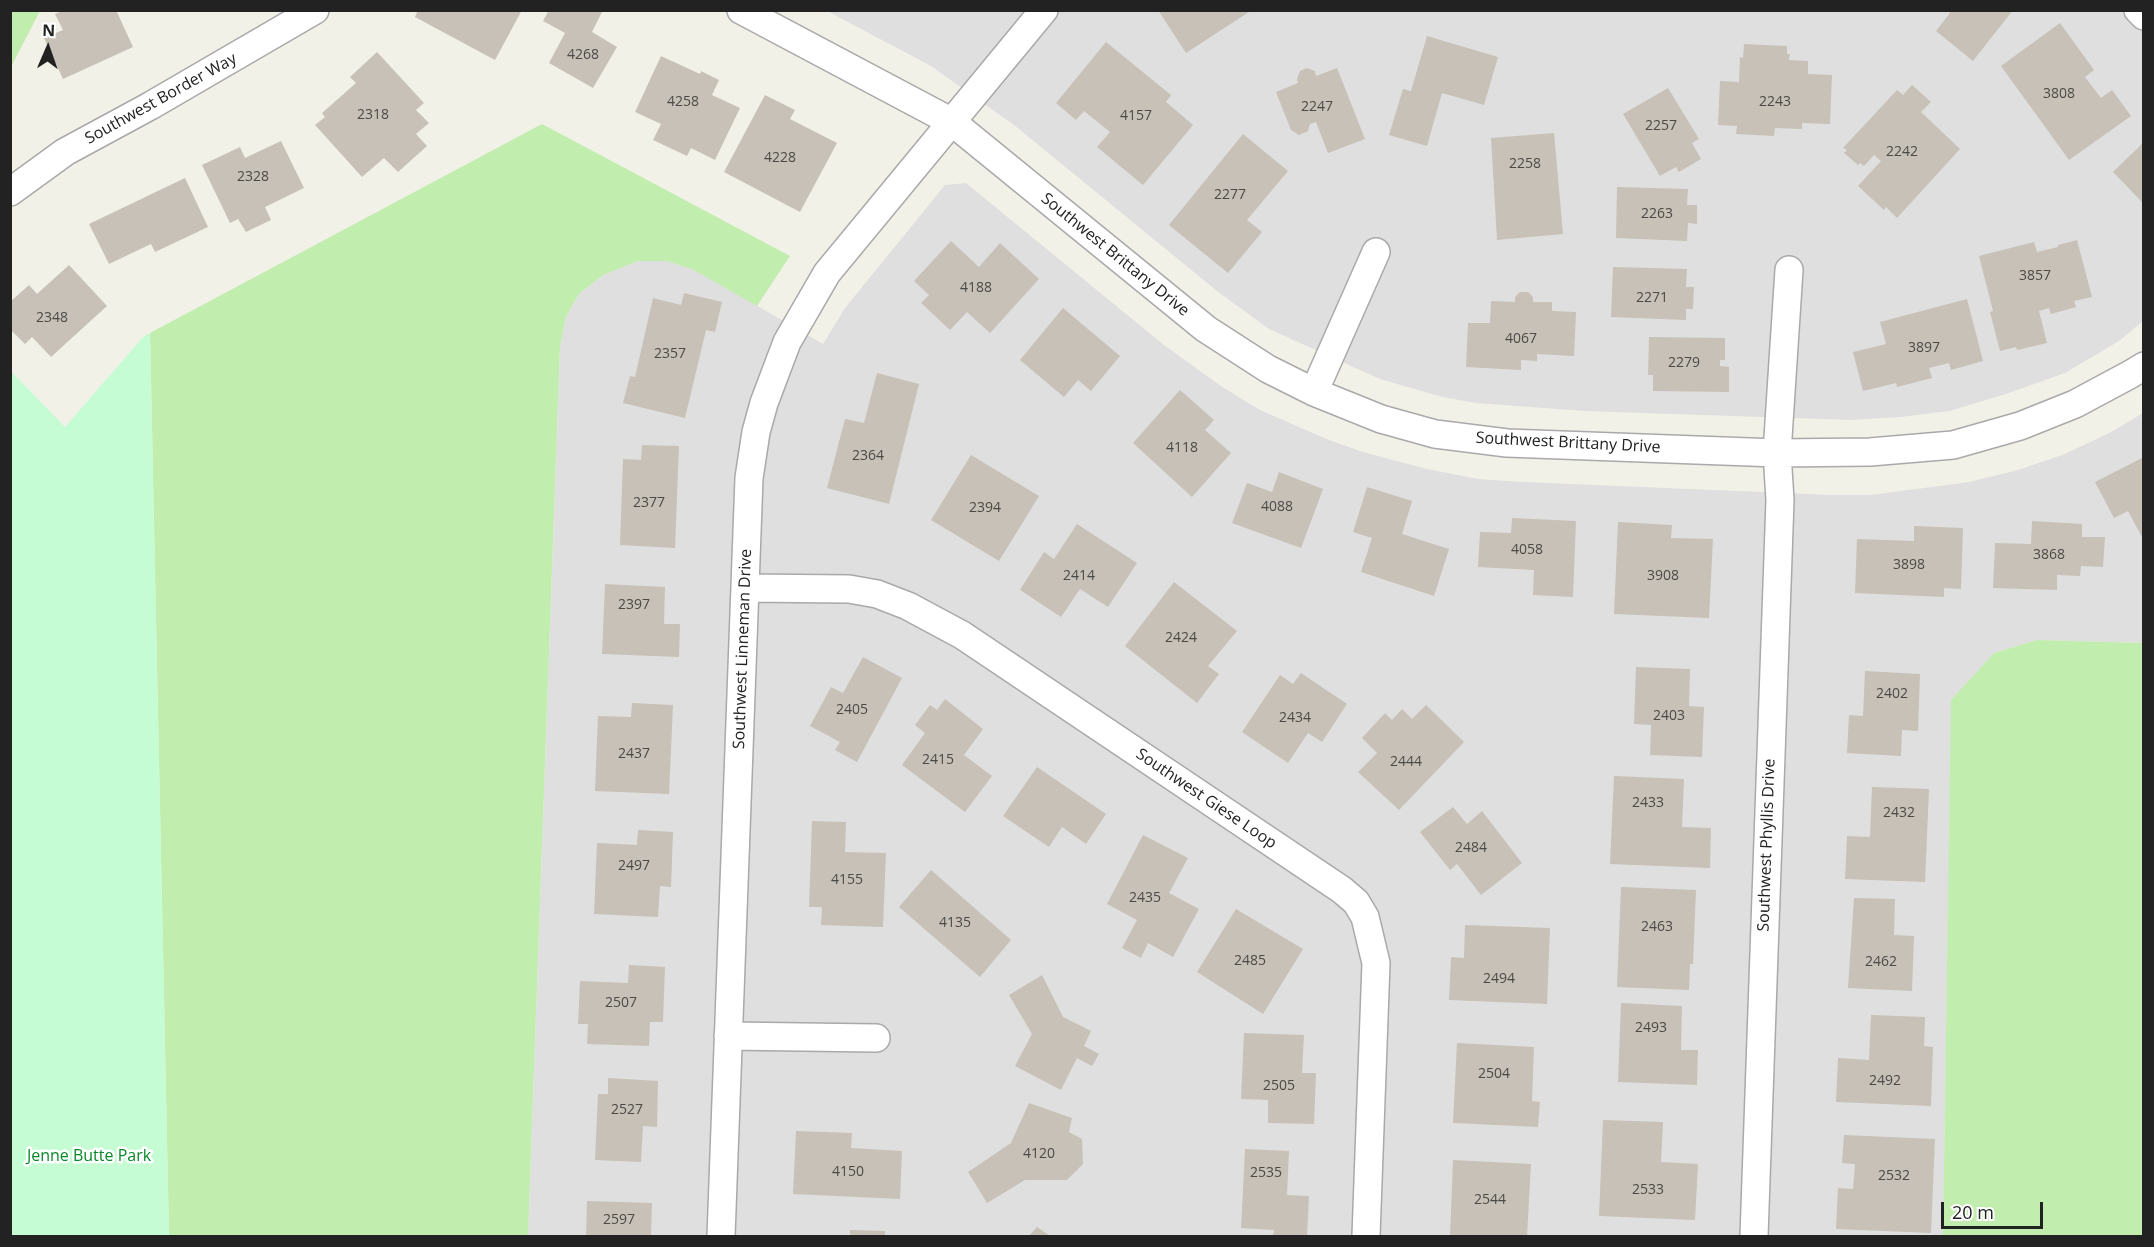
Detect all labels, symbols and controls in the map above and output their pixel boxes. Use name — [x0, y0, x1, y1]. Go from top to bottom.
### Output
north arrow — [18, 18, 78, 78]
text: N — [42, 19, 56, 41]
house number: 4268 — [567, 47, 599, 63]
street label: Southwest Border Way — [82, 49, 240, 149]
house number: 3808 — [2043, 86, 2075, 102]
house number: 4258 — [667, 94, 699, 110]
house number: 2243 — [1759, 94, 1791, 110]
house number: 2247 — [1301, 99, 1333, 115]
house number: 2318 — [357, 107, 389, 123]
house number: 4157 — [1120, 108, 1152, 124]
house number: 2257 — [1645, 118, 1677, 134]
house number: 2242 — [1886, 144, 1918, 160]
house number: 4228 — [764, 150, 796, 166]
house number: 2258 — [1509, 156, 1541, 172]
house number: 2328 — [237, 169, 269, 185]
house number: 2277 — [1214, 187, 1246, 203]
street label: Southwest Brittany Drive — [1037, 189, 1193, 321]
house number: 2263 — [1641, 206, 1673, 222]
house number: 3857 — [2019, 268, 2051, 284]
house number: 4188 — [960, 280, 992, 296]
house number: 2271 — [1636, 290, 1668, 306]
house number: 2348 — [36, 310, 68, 326]
house number: 4067 — [1505, 331, 1537, 347]
house number: 3897 — [1908, 340, 1940, 356]
house number: 2357 — [654, 346, 686, 362]
house number: 2279 — [1668, 355, 1700, 371]
street label: Southwest Brittany Drive — [1475, 429, 1661, 457]
house number: 4118 — [1166, 440, 1198, 456]
house number: 2364 — [852, 448, 884, 464]
house number: 2377 — [633, 495, 665, 511]
house number: 4088 — [1261, 499, 1293, 515]
house number: 2394 — [969, 500, 1001, 516]
house number: 4058 — [1511, 542, 1543, 558]
house number: 3868 — [2033, 547, 2065, 563]
street label: Southwest Linneman Drive — [730, 549, 756, 749]
house number: 3898 — [1893, 557, 1925, 573]
house number: 2414 — [1063, 568, 1095, 584]
house number: 3908 — [1647, 568, 1679, 584]
house number: 2397 — [618, 597, 650, 613]
house number: 2424 — [1165, 630, 1197, 646]
house number: 2402 — [1876, 686, 1908, 702]
house number: 2405 — [836, 702, 868, 718]
house number: 2403 — [1653, 708, 1685, 724]
house number: 2434 — [1279, 710, 1311, 726]
street label: Southwest Giese Loop — [1132, 745, 1280, 853]
house number: 2437 — [618, 746, 650, 762]
house number: 2415 — [922, 752, 954, 768]
house number: 2444 — [1390, 754, 1422, 770]
street label: Southwest Phyllis Drive — [1754, 758, 1780, 932]
house number: 2433 — [1632, 795, 1664, 811]
house number: 2432 — [1883, 805, 1915, 821]
house number: 2484 — [1455, 840, 1487, 856]
house number: 2497 — [618, 858, 650, 874]
house number: 4155 — [831, 872, 863, 888]
house number: 2435 — [1129, 890, 1161, 906]
house number: 4135 — [939, 915, 971, 931]
house number: 2463 — [1641, 919, 1673, 935]
house number: 2485 — [1234, 953, 1266, 969]
house number: 2462 — [1865, 954, 1897, 970]
house number: 2494 — [1483, 971, 1515, 987]
house number: 2507 — [605, 995, 637, 1011]
house number: 2493 — [1635, 1020, 1667, 1036]
house number: 2504 — [1478, 1066, 1510, 1082]
house number: 2492 — [1869, 1073, 1901, 1089]
house number: 2505 — [1263, 1078, 1295, 1094]
house number: 2527 — [611, 1102, 643, 1118]
park label: Jenne Butte Park — [27, 1146, 151, 1166]
house number: 4120 — [1023, 1146, 1055, 1162]
house number: 4150 — [832, 1164, 864, 1180]
house number: 2535 — [1250, 1165, 1282, 1181]
house number: 2532 — [1878, 1168, 1910, 1184]
house number: 2533 — [1632, 1182, 1664, 1198]
scale bar — [1944, 1190, 2046, 1228]
house number: 2544 — [1474, 1192, 1506, 1208]
text: 20 m — [1952, 1200, 1994, 1224]
house number: 2597 — [603, 1212, 635, 1228]

